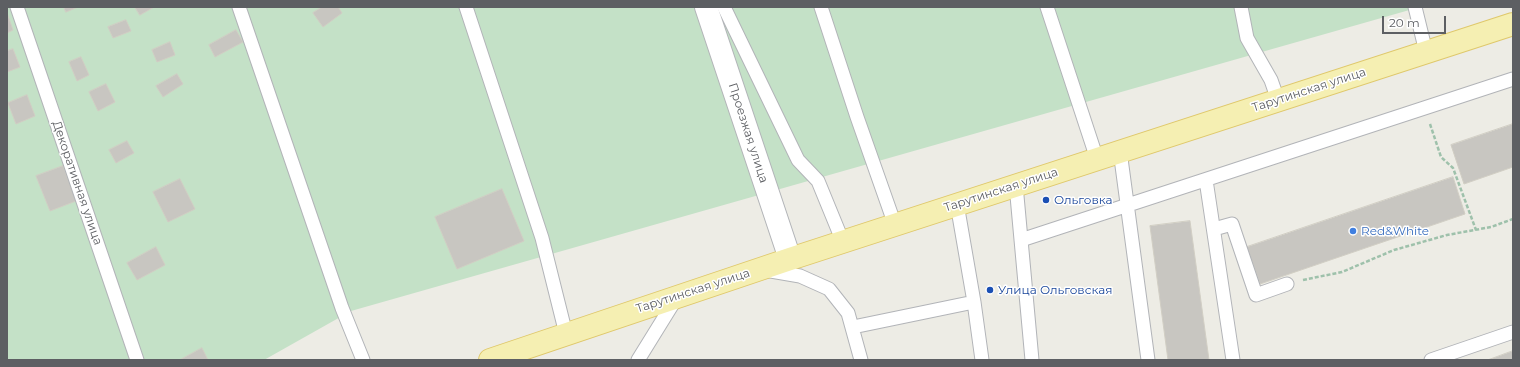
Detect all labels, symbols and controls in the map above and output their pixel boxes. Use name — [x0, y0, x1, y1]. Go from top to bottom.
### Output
scale bar — [1384, 8, 1448, 34]
text: 20 m — [1389, 15, 1420, 30]
street label: Тарутинская улица — [1250, 65, 1368, 115]
street label: Проезжая улица — [725, 81, 771, 185]
street label: Декоративная улица — [49, 119, 105, 247]
street label: Тарутинская улица — [942, 165, 1060, 215]
place label: Ольговка — [1054, 193, 1113, 207]
marker: Ольговка — [1041, 195, 1051, 205]
place label: Red&White — [1361, 224, 1429, 238]
marker: Red&White — [1348, 226, 1358, 236]
street label: Тарутинская улица — [634, 266, 752, 316]
place label: Улица Ольговская — [998, 283, 1113, 297]
marker: Улица Ольговская — [985, 285, 995, 295]

